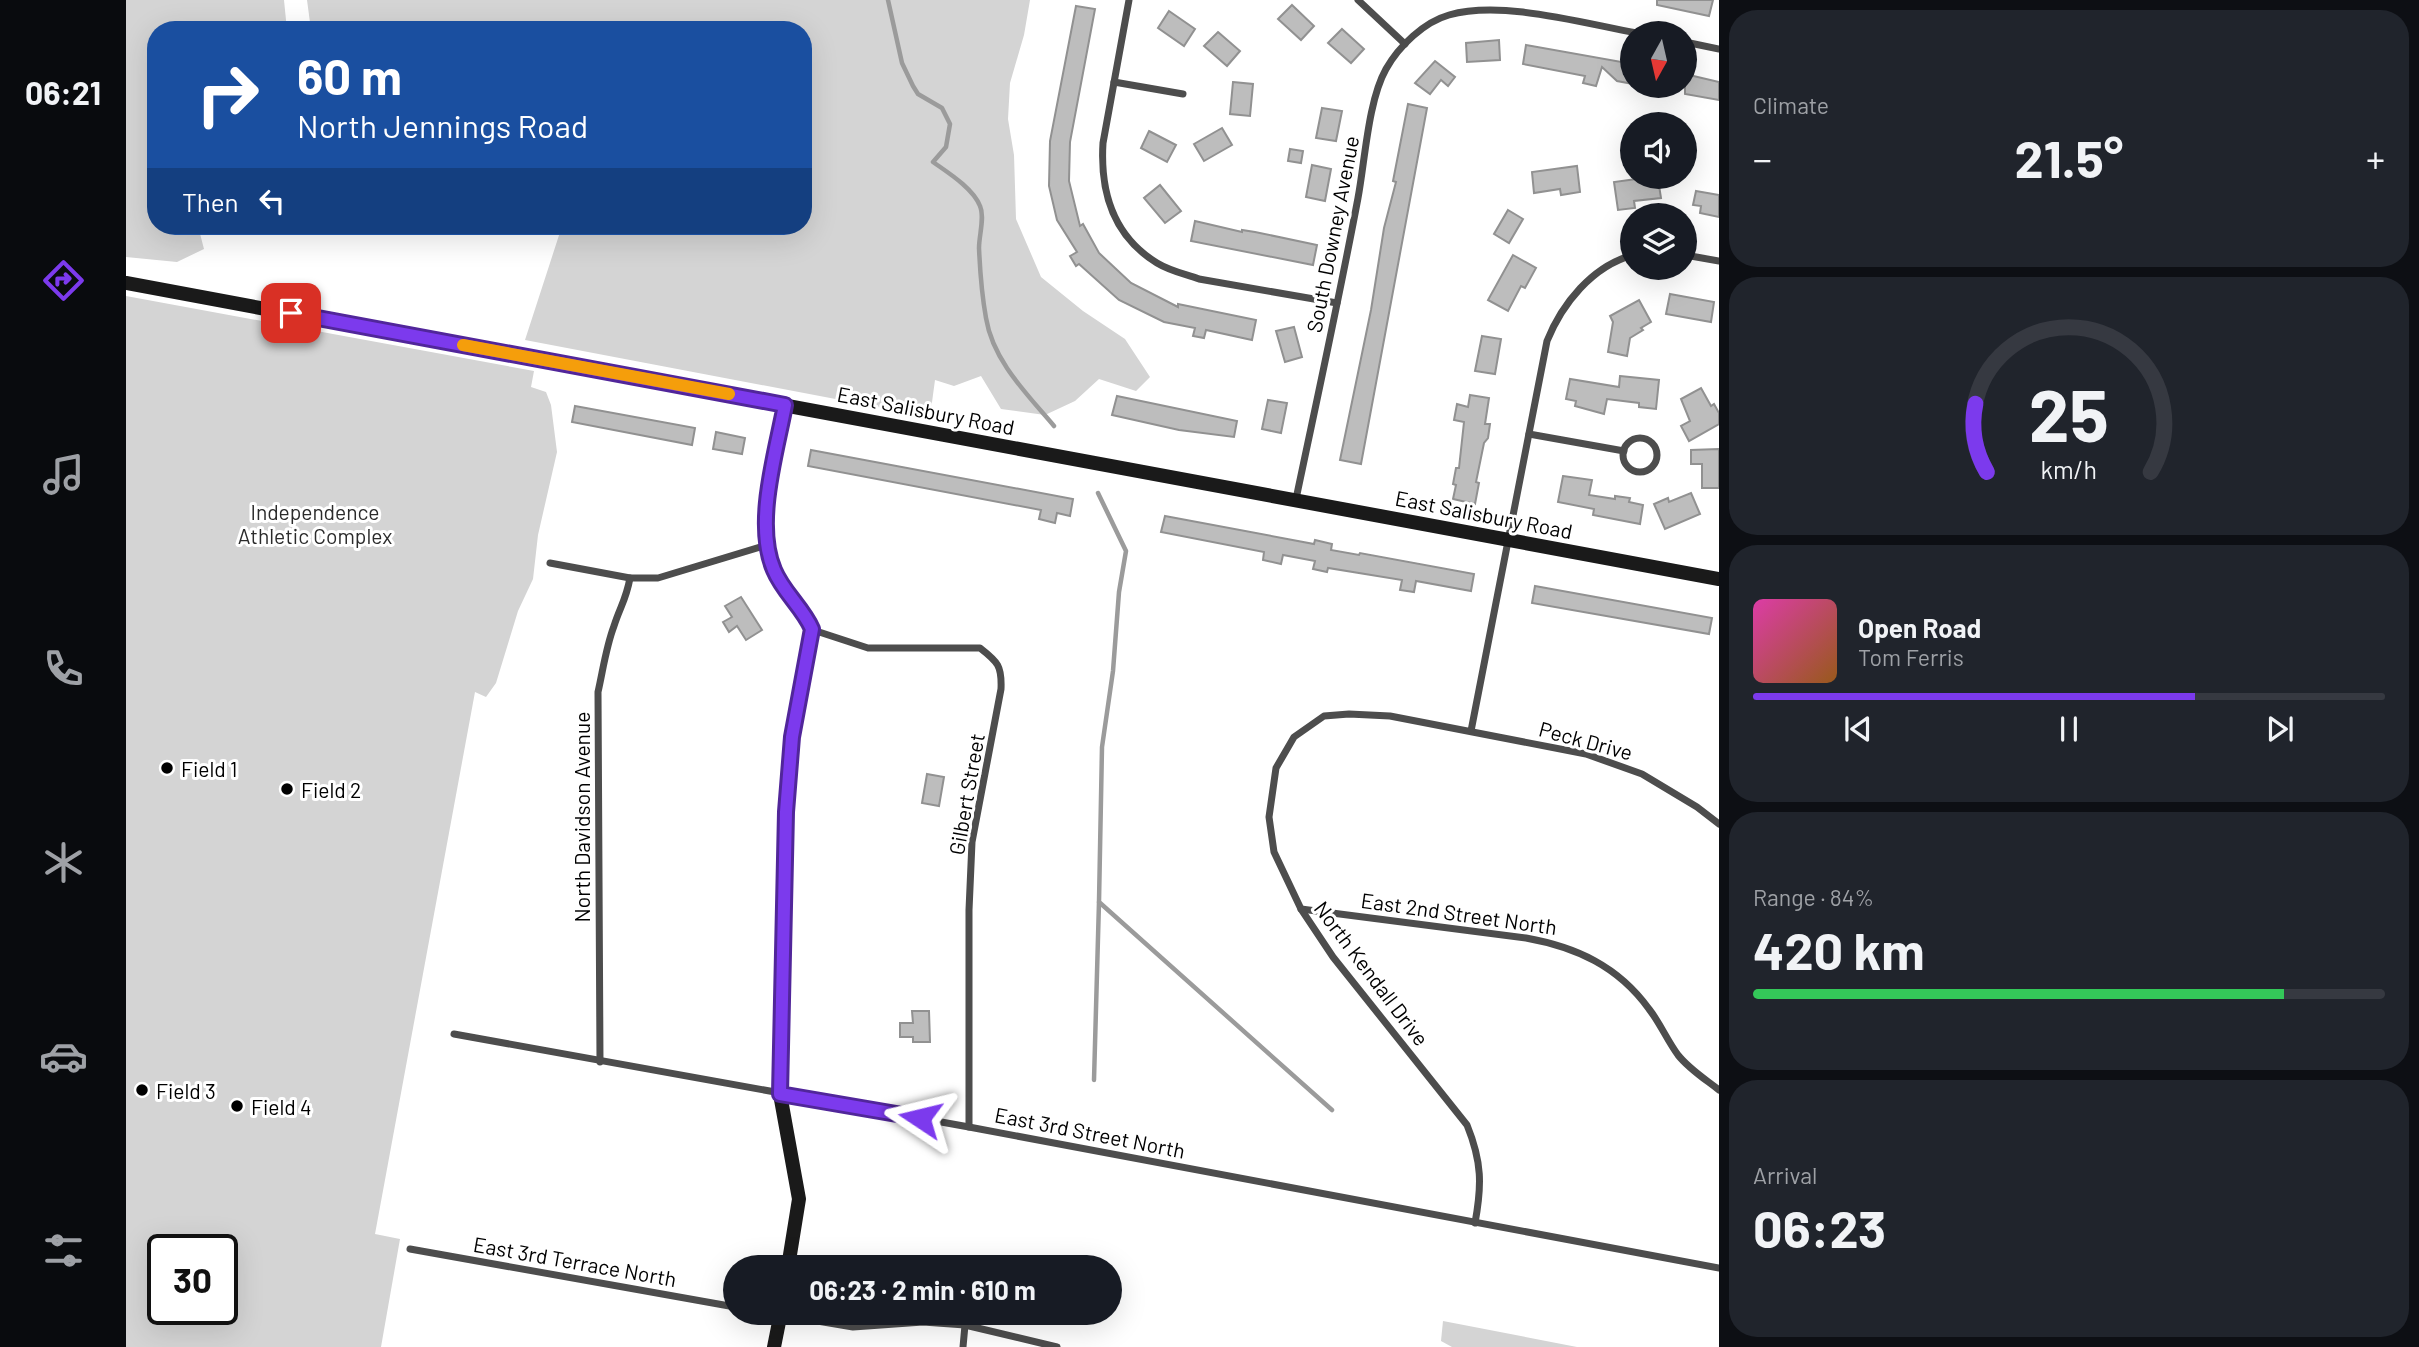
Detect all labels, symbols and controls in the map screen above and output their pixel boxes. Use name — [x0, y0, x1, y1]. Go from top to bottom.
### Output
north arrow — [1620, 21, 1698, 98]
map controls — [1620, 21, 1697, 280]
text: 60 m — [297, 46, 402, 105]
icon: right — [182, 49, 273, 140]
text: 06:21 — [25, 73, 101, 111]
text: Climate — [1753, 91, 1829, 119]
text: North Jennings Road — [297, 106, 588, 144]
button: sound — [1620, 112, 1697, 189]
text: 21.5° — [2015, 126, 2123, 188]
street label: South Downey Avenue — [1301, 133, 1363, 335]
text: − — [1753, 135, 1772, 181]
text: + — [2366, 135, 2385, 181]
icon: left — [253, 182, 291, 220]
text: Then — [182, 186, 239, 217]
button: layers — [1620, 203, 1697, 280]
icon: directions — [39, 256, 88, 305]
pin — [261, 283, 321, 343]
icon: arrive — [272, 294, 310, 332]
text: 25 — [2029, 370, 2109, 458]
street label: East Salisbury Road — [835, 381, 1017, 439]
icon: music — [39, 450, 88, 499]
text: km/h — [2041, 454, 2097, 484]
street label: East Salisbury Road — [1393, 485, 1575, 543]
park label: Independence Athletic Complex — [238, 499, 392, 548]
text: Open Road — [1858, 612, 1981, 643]
text: Tom Ferris — [1858, 643, 1964, 671]
icon: phone — [39, 644, 88, 693]
icon: previous — [1839, 710, 1877, 748]
icon: pause — [2050, 710, 2088, 748]
icon: next — [2261, 710, 2299, 748]
street label: North Davidson Avenue — [569, 712, 594, 922]
street label: Peck Drive — [1537, 716, 1635, 764]
street label: Gilbert Street — [943, 731, 989, 857]
place label: Field 1 — [181, 756, 237, 781]
marker: Field 1 — [159, 760, 175, 776]
place label: Field 2 — [301, 777, 361, 802]
marker: Field 2 — [279, 781, 295, 797]
icon: climate — [39, 838, 88, 887]
text: Range · 84% — [1753, 883, 1874, 911]
street label: East 2nd Street North — [1359, 887, 1559, 939]
street label: North Kendall Drive — [1310, 896, 1434, 1050]
text: 420 km — [1753, 918, 1925, 980]
icon: car — [39, 1032, 88, 1081]
place label: Field 3 — [156, 1078, 216, 1103]
position arrow — [883, 1081, 957, 1155]
marker: Field 3 — [134, 1082, 150, 1098]
place label: Field 4 — [251, 1094, 312, 1119]
marker: Field 4 — [229, 1098, 245, 1114]
street label: East 3rd Street North — [993, 1101, 1187, 1163]
text: Arrival — [1753, 1161, 1817, 1189]
text: 06:23 — [1753, 1196, 1886, 1258]
icon: filters — [39, 1226, 88, 1275]
street label: East 3rd Terrace North — [471, 1231, 679, 1291]
speed limit sign: 30 — [147, 1234, 238, 1325]
text: 06:23 · 2 min · 610 m — [809, 1274, 1036, 1305]

